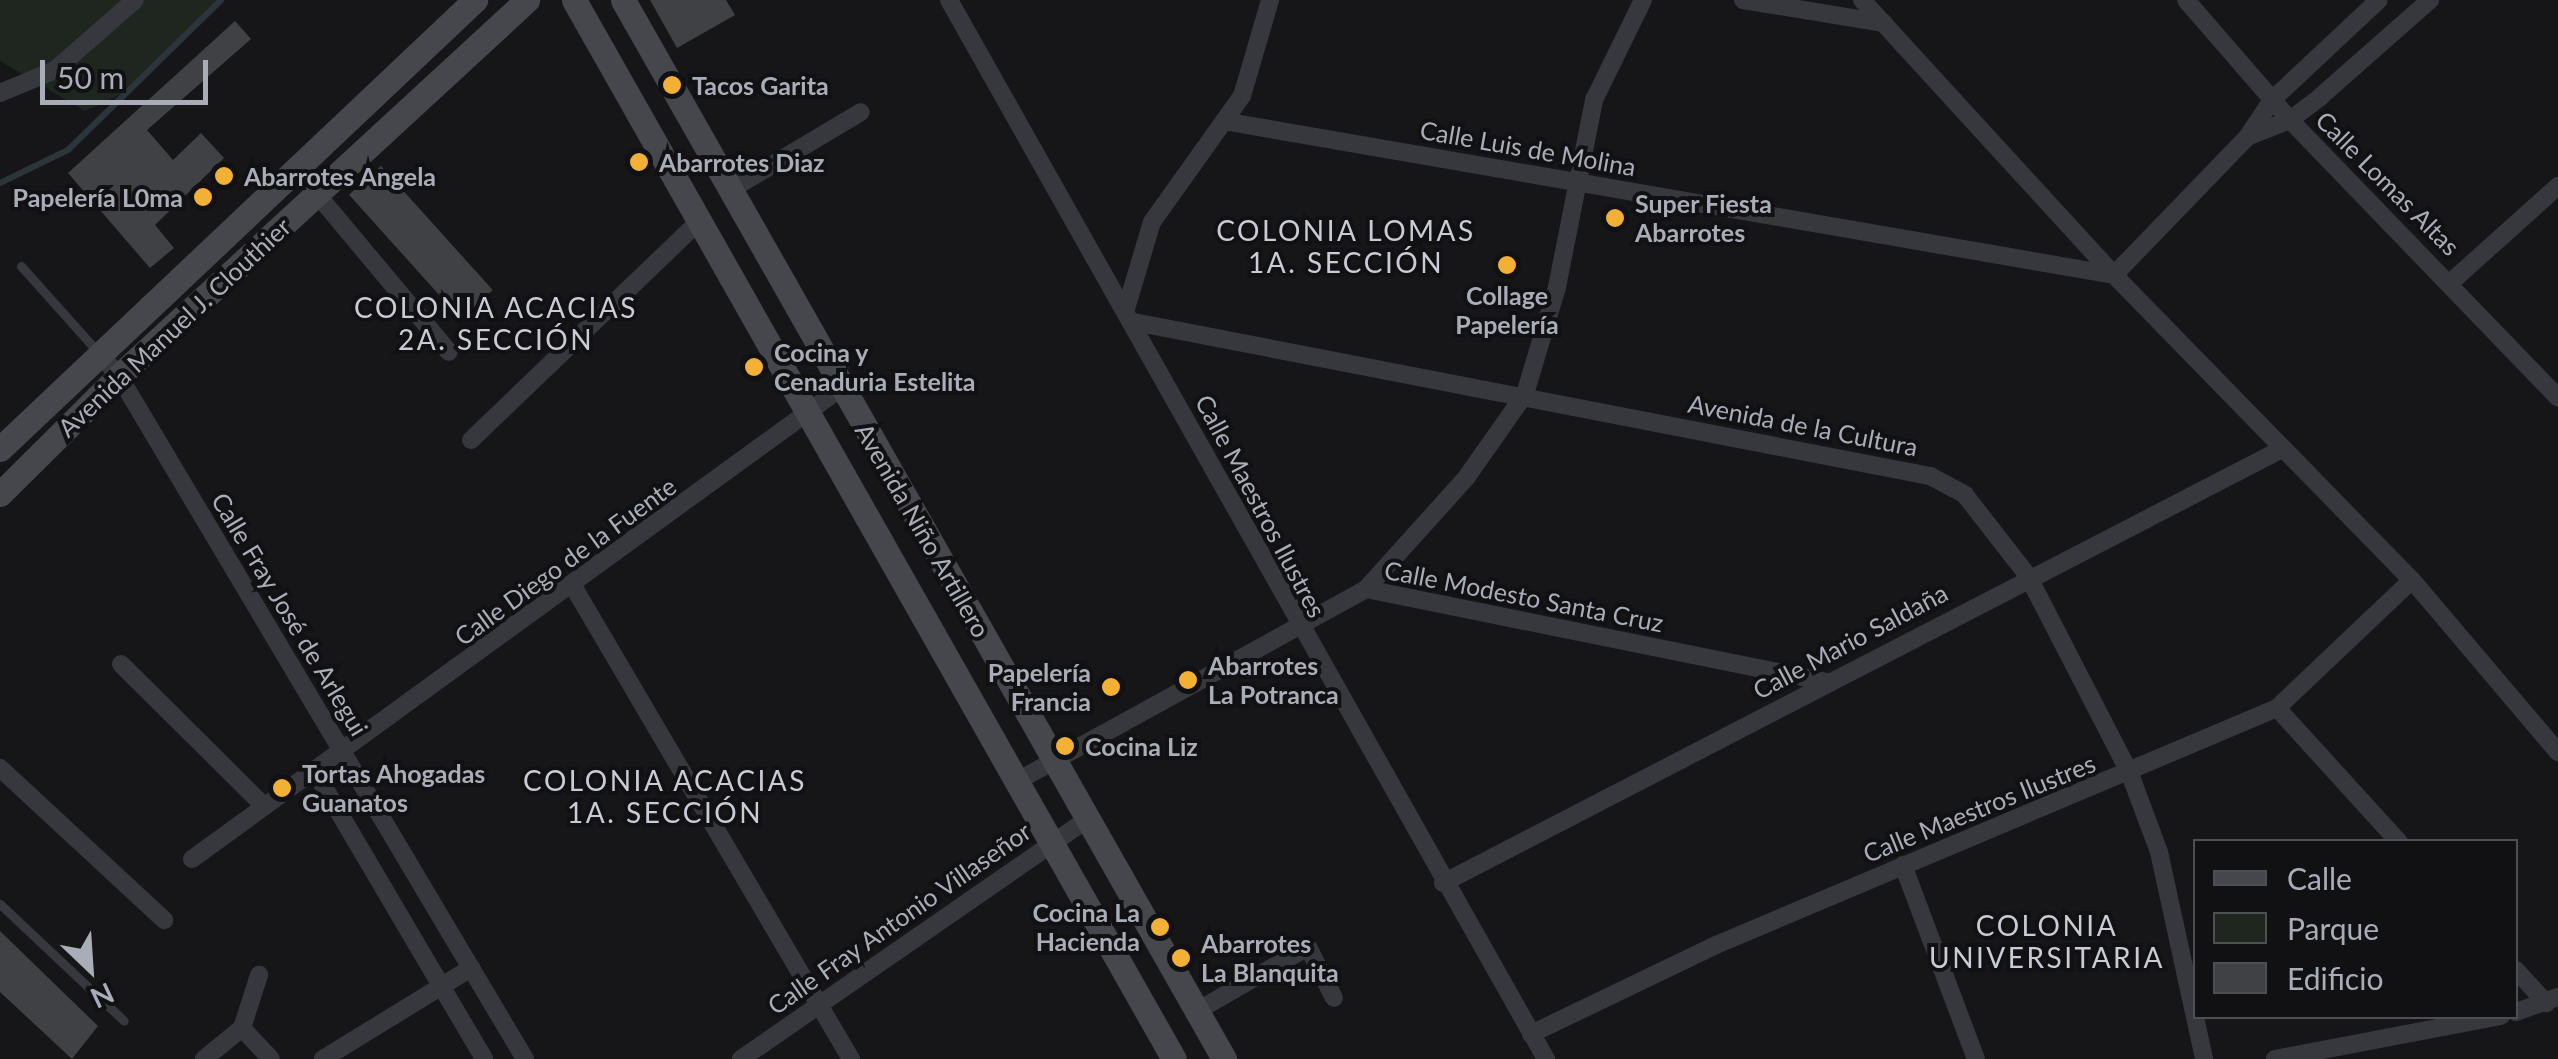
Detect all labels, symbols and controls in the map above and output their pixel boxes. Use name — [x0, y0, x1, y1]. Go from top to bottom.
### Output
scale bar — [45, 40, 212, 102]
text: 50 m — [57, 59, 124, 95]
place label: Tacos Garita — [692, 70, 829, 100]
marker: Tacos Garita — [661, 74, 683, 96]
street label: Calle Lomas Altas — [2310, 105, 2466, 261]
street label: Calle Luis de Molina — [1418, 114, 1638, 182]
place label: Abarrotes Diaz — [659, 147, 825, 177]
marker: Abarrotes Diaz — [628, 151, 650, 173]
place label: Abarrotes Angela — [244, 161, 437, 191]
marker: Abarrotes Angela — [213, 165, 235, 187]
place label: Papelería L0ma — [13, 182, 183, 212]
marker: Papelería L0ma — [192, 186, 214, 208]
place label: Super Fiesta Abarrotes — [1635, 189, 1772, 248]
marker: Super Fiesta Abarrotes — [1604, 207, 1626, 229]
street label: Avenida Manuel J. Clouthier — [51, 211, 297, 443]
district label: COLONIA LOMAS 1A. SECCIÓN — [1216, 213, 1476, 279]
marker: Collage Papelería — [1496, 254, 1518, 276]
place label: Collage Papelería — [1455, 281, 1559, 340]
district label: COLONIA ACACIAS 2A. SECCIÓN — [353, 290, 639, 356]
place label: Cocina y Cenaduria Estelita — [774, 338, 975, 397]
marker: Cocina y Cenaduria Estelita — [743, 356, 765, 378]
street label: Avenida de la Cultura — [1686, 388, 1920, 462]
street label: Calle Maestros Ilustres — [1190, 390, 1332, 622]
street label: Avenida Niño Artillero — [849, 417, 997, 643]
street label: Calle Diego de la Fuente — [448, 471, 682, 651]
street label: Calle Fray José de Arlegui — [205, 486, 375, 742]
street label: Calle Modesto Santa Cruz — [1382, 554, 1666, 638]
street label: Calle Mario Saldaña — [1748, 577, 1952, 705]
place label: Abarrotes La Potranca — [1208, 651, 1339, 710]
place label: Papelería Francia — [988, 658, 1091, 717]
marker: Abarrotes La Potranca — [1177, 669, 1199, 691]
marker: Papelería Francia — [1100, 676, 1122, 698]
place label: Cocina Liz — [1085, 731, 1198, 761]
marker: Cocina Liz — [1054, 735, 1076, 757]
street label: Calle Maestros Ilustres — [1858, 748, 2100, 868]
place label: Tortas Ahogadas Guanatos — [302, 759, 486, 818]
district label: COLONIA ACACIAS 1A. SECCIÓN — [522, 763, 808, 829]
marker: Tortas Ahogadas Guanatos — [271, 777, 293, 799]
street label: Calle Fray Antonio Villaseñor — [761, 815, 1037, 1021]
legend — [2193, 839, 2518, 1019]
text: Calle — [2287, 860, 2352, 896]
place label: Cocina La Hacienda — [1032, 898, 1140, 957]
district label: COLONIA UNIVERSITARIA — [1929, 908, 2165, 974]
text: Parque — [2287, 910, 2379, 946]
marker: Cocina La Hacienda — [1149, 916, 1171, 938]
north arrow — [40, 919, 140, 1019]
place label: Abarrotes La Blanquita — [1201, 929, 1339, 988]
marker: Abarrotes La Blanquita — [1170, 947, 1192, 969]
text: Edificio — [2287, 960, 2383, 996]
text: N — [86, 976, 120, 1016]

